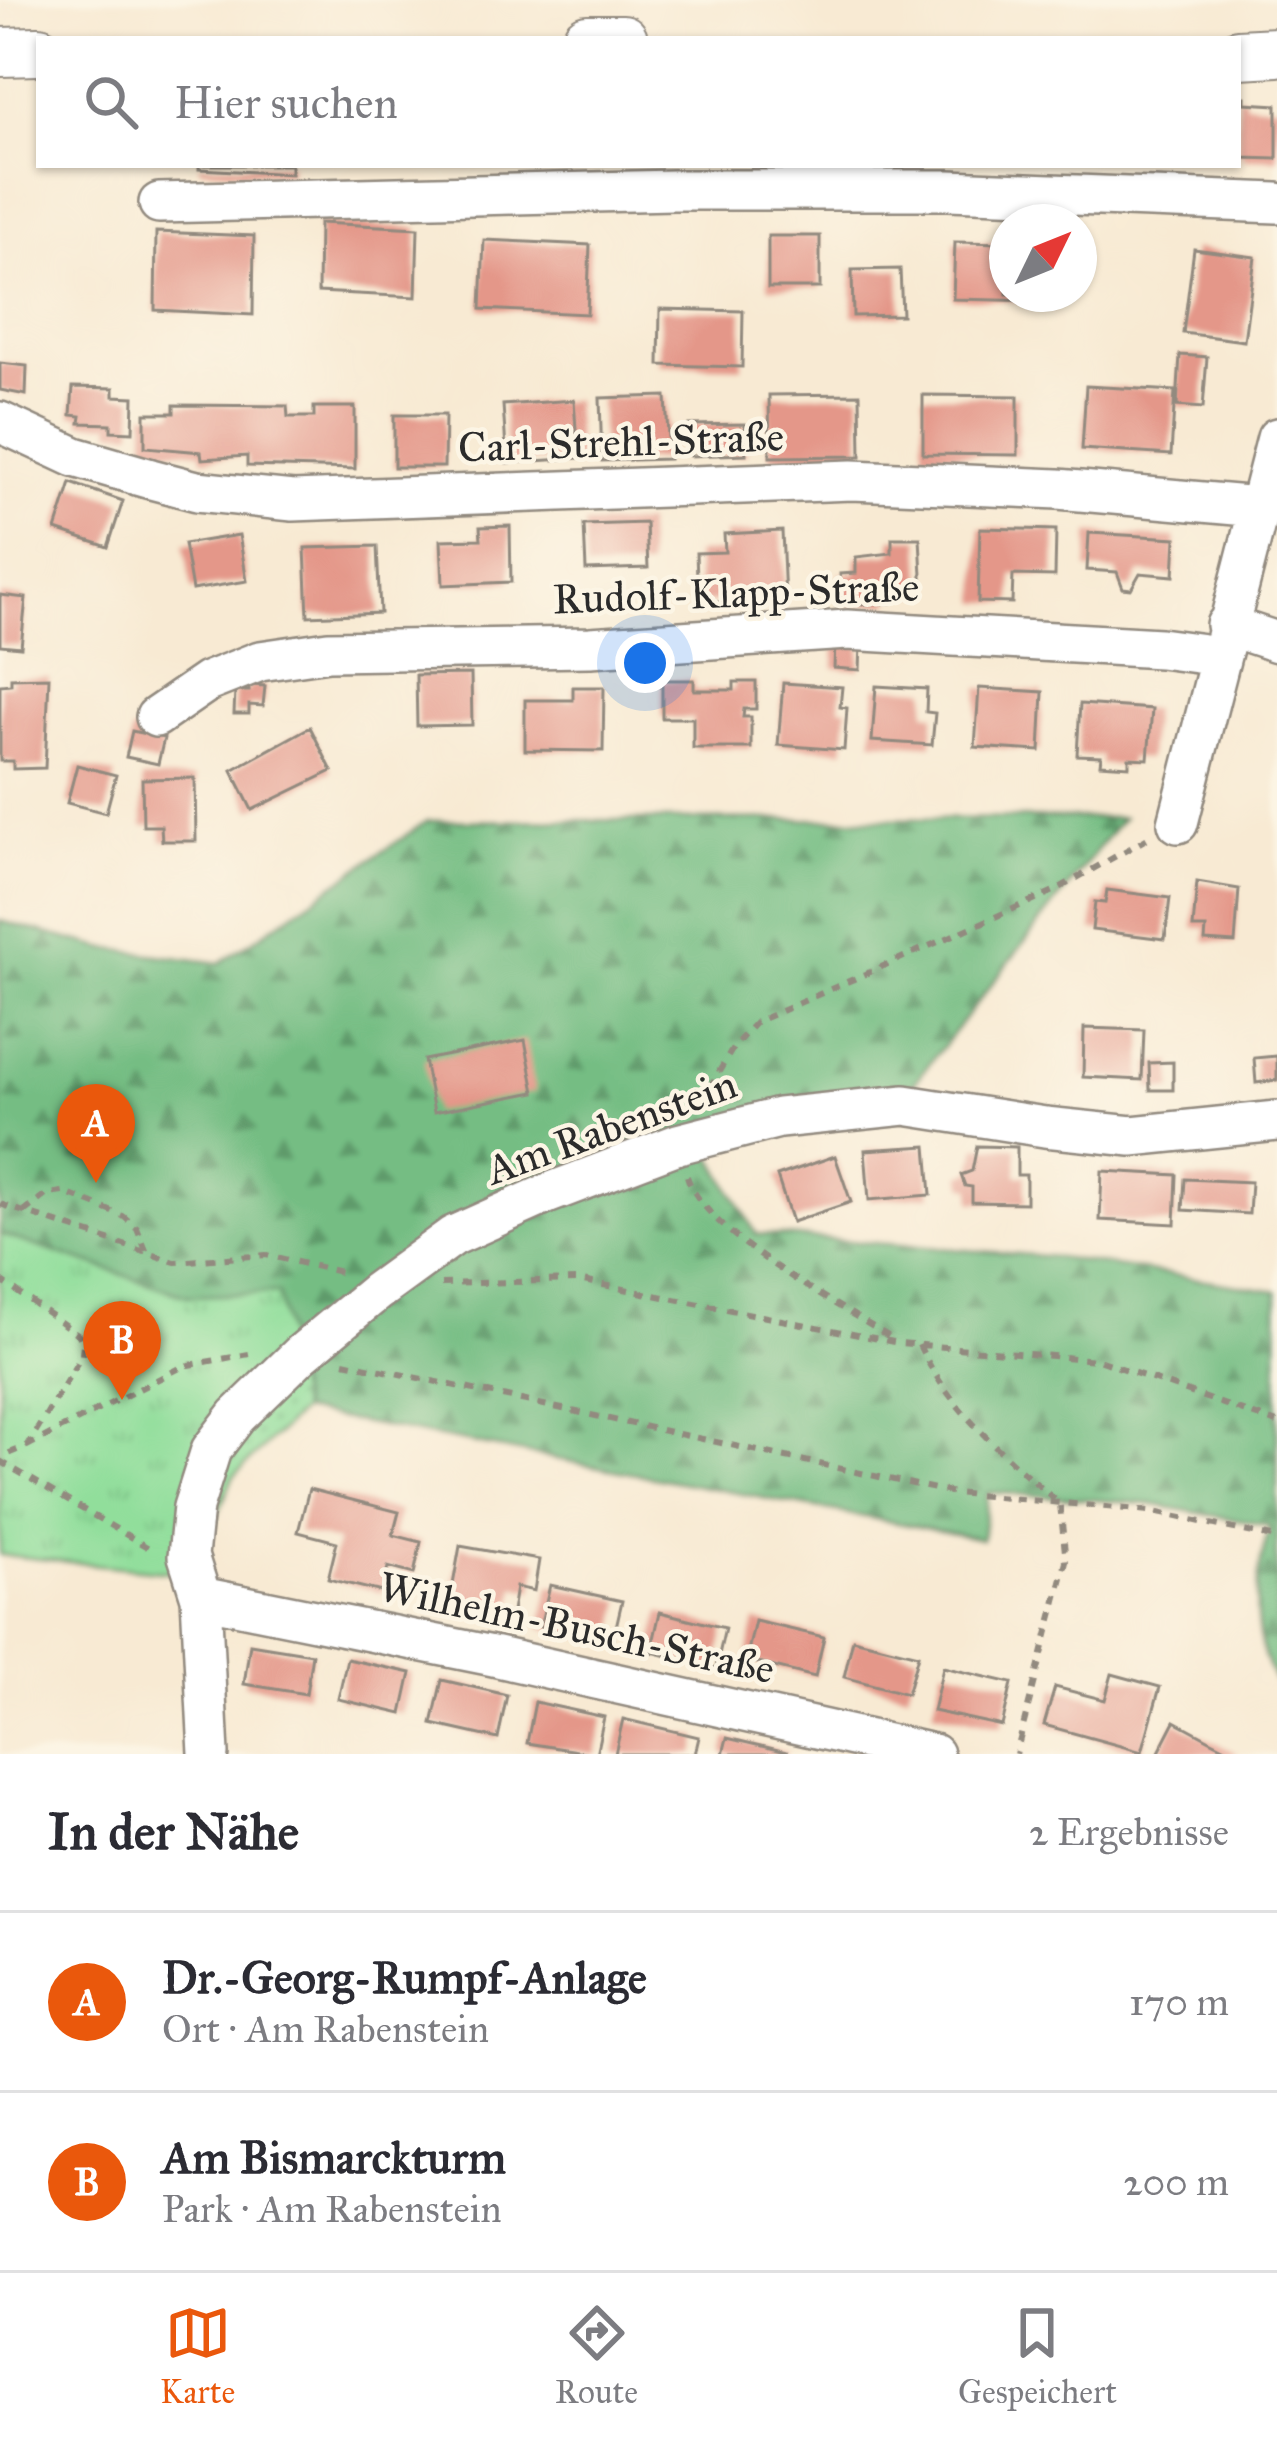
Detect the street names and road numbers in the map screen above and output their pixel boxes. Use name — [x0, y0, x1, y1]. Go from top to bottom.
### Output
street label: Carl-Strehl-Straße — [457, 410, 785, 474]
street label: Rudolf-Klapp-Straße — [552, 561, 920, 625]
street label: Am Rabenstein — [477, 1058, 744, 1197]
street label: Wilhelm-Busch-Straße — [374, 1561, 779, 1695]

